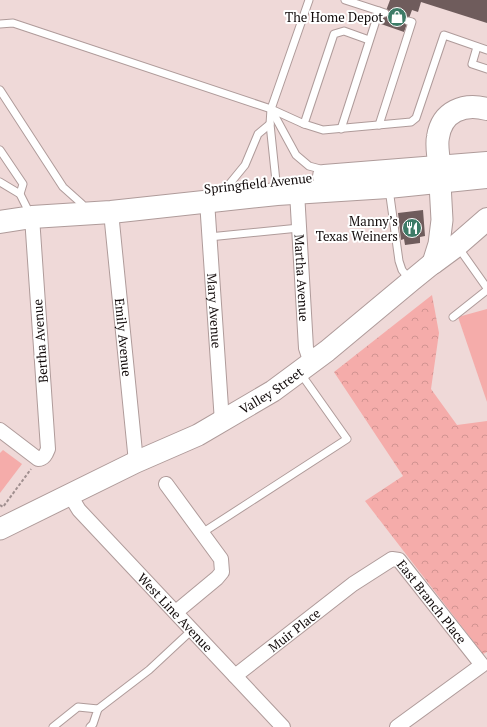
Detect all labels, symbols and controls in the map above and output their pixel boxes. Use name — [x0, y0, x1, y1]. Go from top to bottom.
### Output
shop icon: The Home Depot — [386, 6, 408, 28]
place label: The Home Depot — [285, 8, 383, 26]
street label: Springfield Avenue — [203, 168, 313, 198]
place label: Manny’s Texas Weiners — [316, 212, 398, 245]
restaurant icon: Manny’s Texas Weiners — [401, 217, 423, 239]
street label: Martha Avenue — [290, 234, 313, 322]
street label: Mary Avenue — [203, 273, 226, 349]
street label: Emily Avenue — [111, 297, 136, 377]
street label: Bertha Avenue — [28, 298, 52, 384]
street label: Valley Street — [236, 363, 307, 418]
street label: East Branch Place — [393, 556, 471, 647]
street label: West Line Avenue — [134, 569, 217, 656]
street label: Muir Place — [264, 604, 324, 656]

